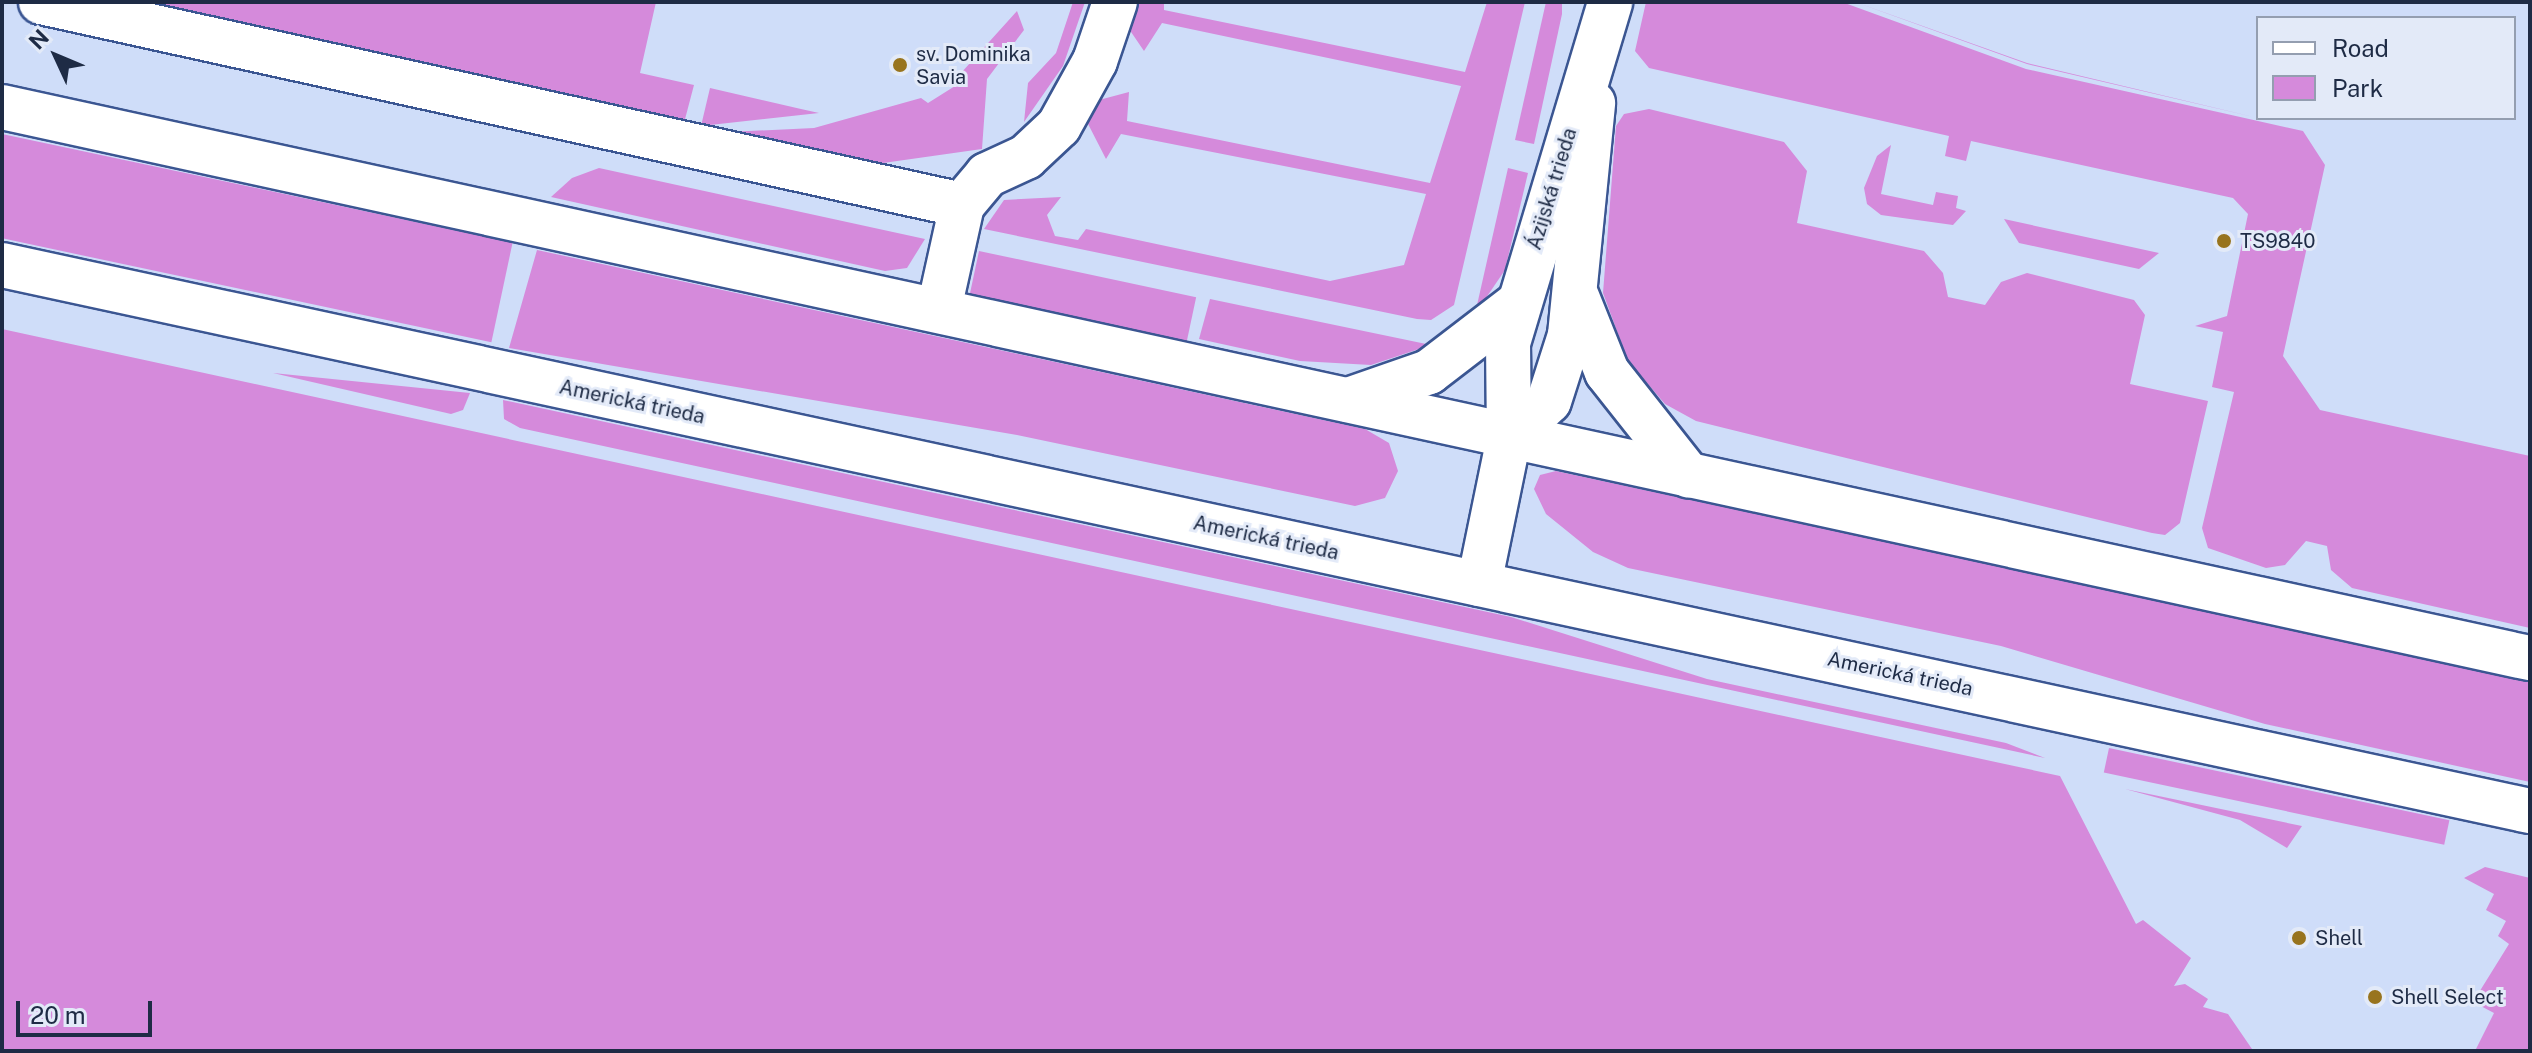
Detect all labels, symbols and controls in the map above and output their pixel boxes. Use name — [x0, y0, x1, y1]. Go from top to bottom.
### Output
north arrow — [16, 16, 96, 96]
legend — [2256, 16, 2516, 120]
text: N — [23, 24, 54, 55]
text: Road — [2332, 34, 2389, 62]
place label: sv. Dominika Savia — [916, 42, 1031, 89]
marker: sv. Dominika Savia — [891, 56, 909, 74]
text: Park — [2332, 74, 2383, 102]
street label: Ázijská trieda — [1522, 125, 1582, 253]
place label: TS9840 — [2240, 229, 2315, 253]
marker: TS9840 — [2215, 232, 2233, 250]
street label: Americká trieda — [557, 375, 707, 429]
street label: Americká trieda — [1191, 511, 1341, 565]
street label: Americká trieda — [1825, 647, 1975, 701]
place label: Shell — [2315, 926, 2363, 950]
marker: Shell — [2290, 929, 2308, 947]
scale bar — [20, 985, 156, 1035]
place label: Shell Select — [2391, 985, 2504, 1009]
marker: Shell Select — [2366, 988, 2384, 1006]
text: 20 m — [30, 1001, 86, 1029]

